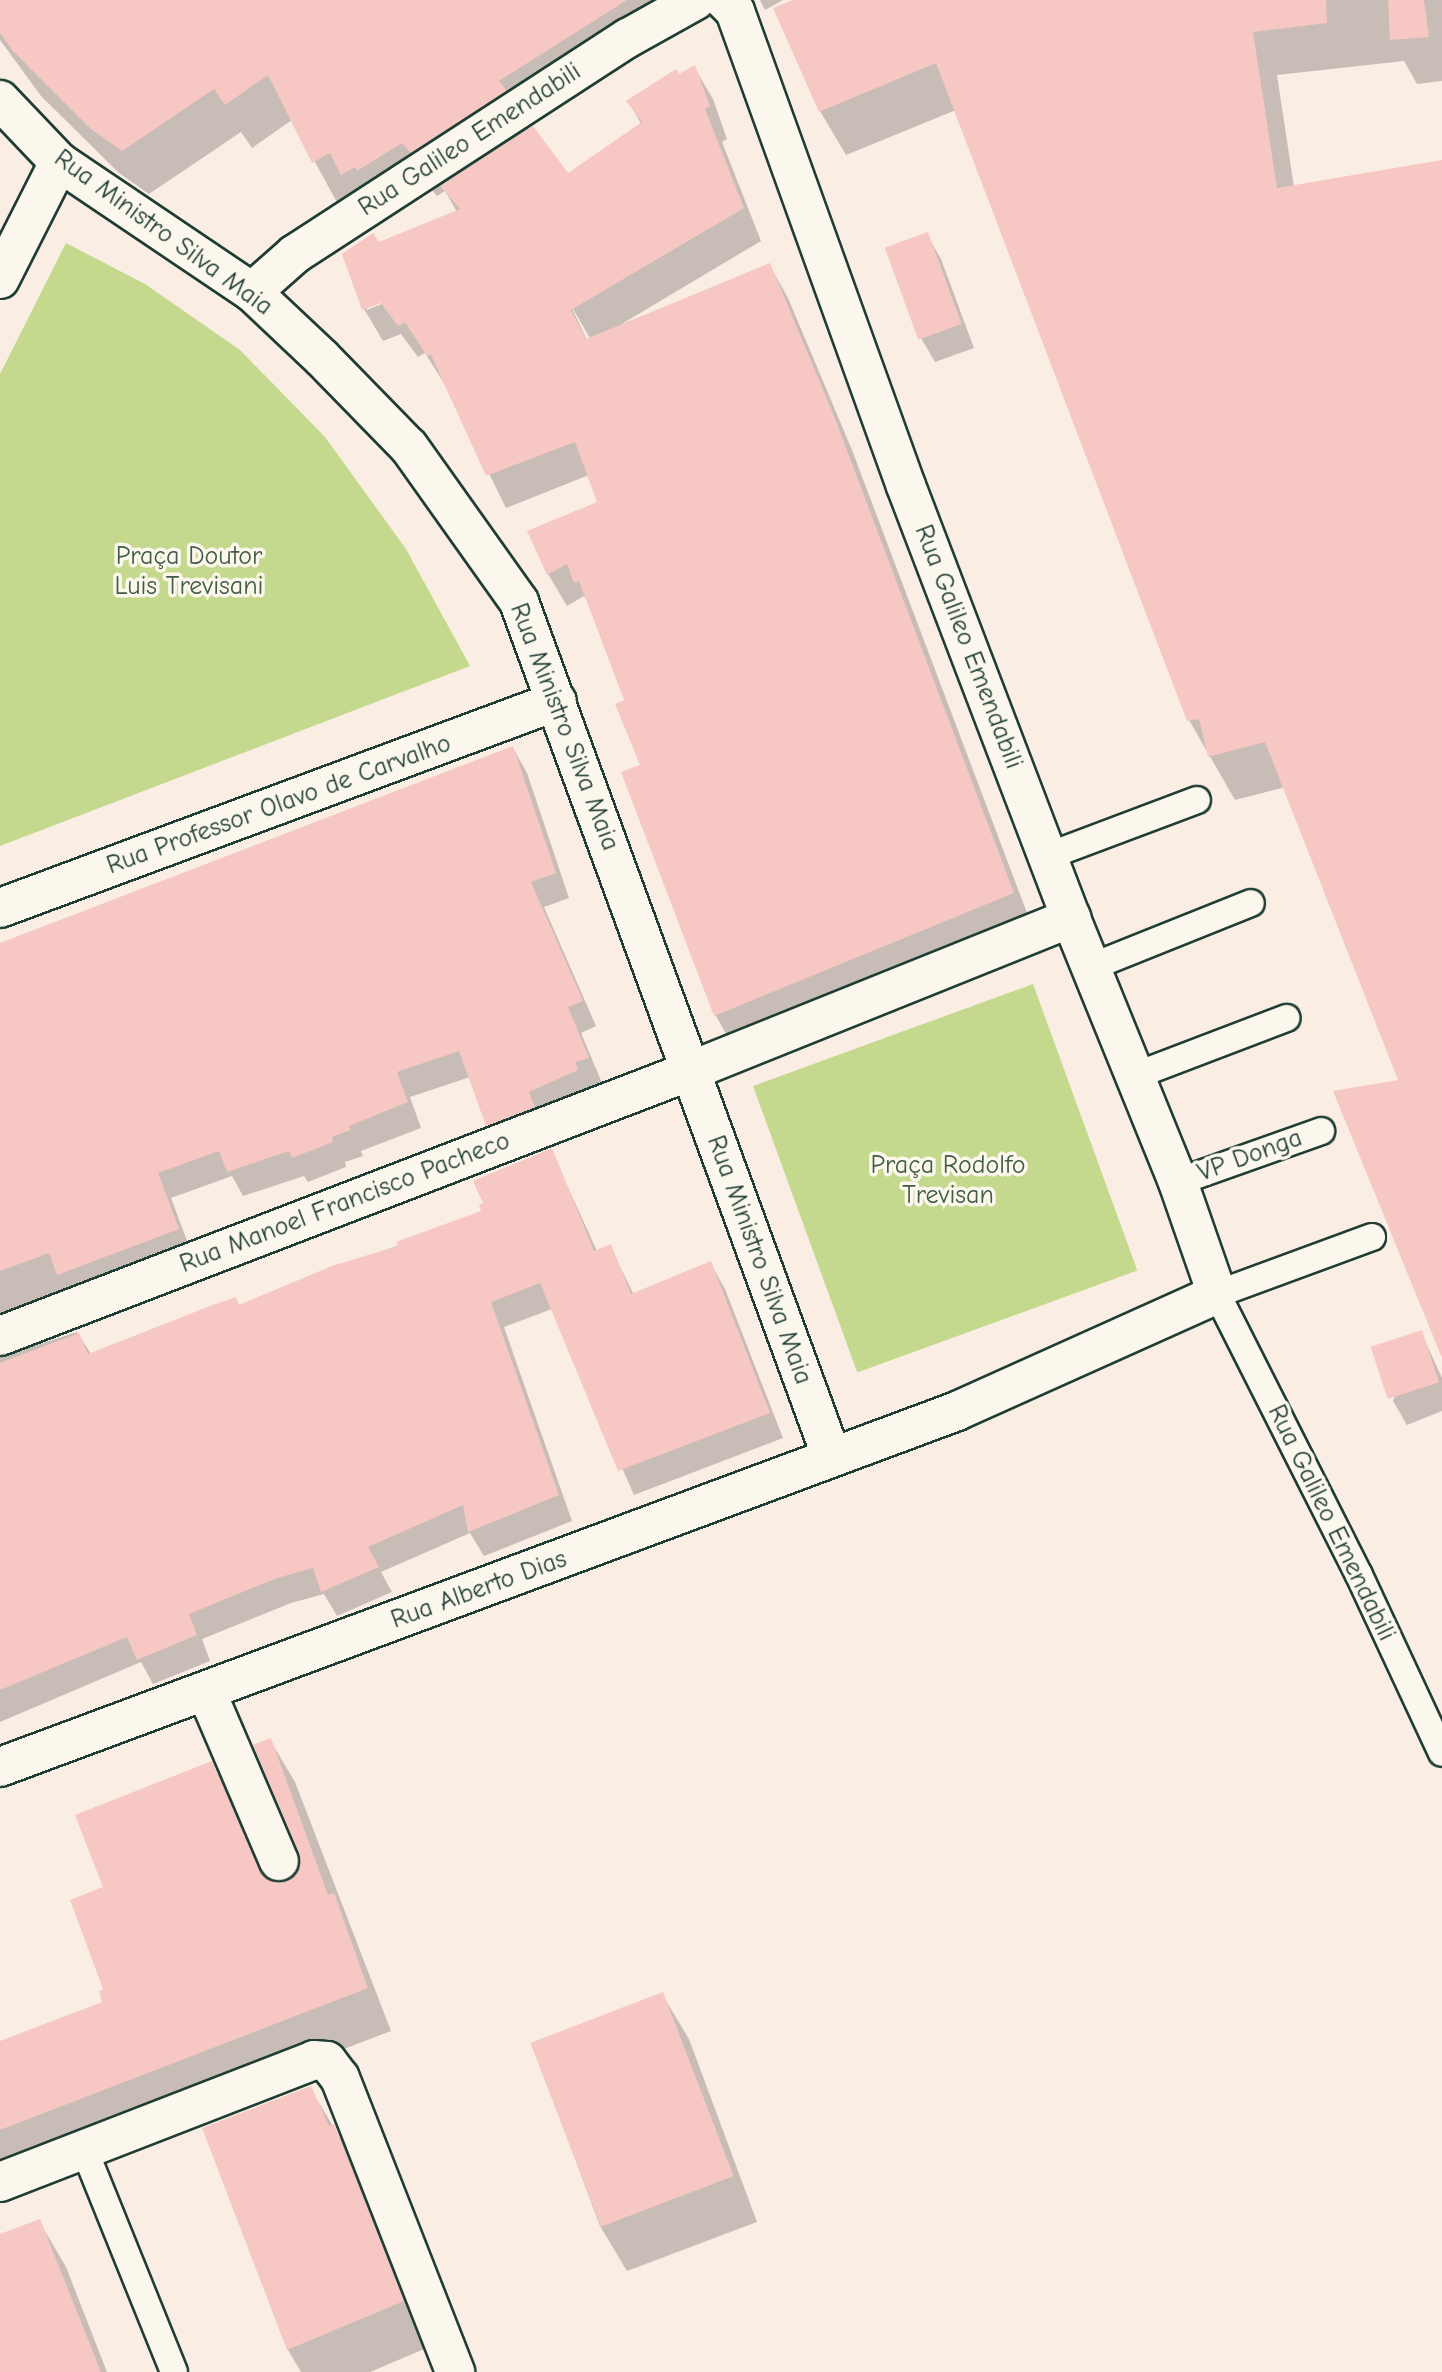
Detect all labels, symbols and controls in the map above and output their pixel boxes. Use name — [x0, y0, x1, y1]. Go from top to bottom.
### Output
street label: Rua Galileo Emendabili — [353, 56, 587, 224]
street label: Rua Ministro Silva Maia — [48, 143, 278, 323]
street label: Rua Galileo Emendabili — [907, 521, 1029, 773]
park label: Praça Doutor Luis Trevisani — [114, 541, 264, 602]
street label: Rua Ministro Silva Maia — [502, 599, 626, 855]
street label: Rua Professor Olavo de Carvalho — [103, 728, 455, 882]
street label: VP Donga — [1194, 1123, 1306, 1189]
street label: Rua Manoel Francisco Pacheco — [176, 1126, 514, 1280]
street label: Rua Ministro Silva Maia — [699, 1131, 819, 1389]
park label: Praça Rodolfo Trevisan — [870, 1150, 1026, 1212]
street label: Rua Galileo Emendabili — [1260, 1400, 1402, 1646]
street label: Rua Alberto Dias — [387, 1544, 571, 1636]

